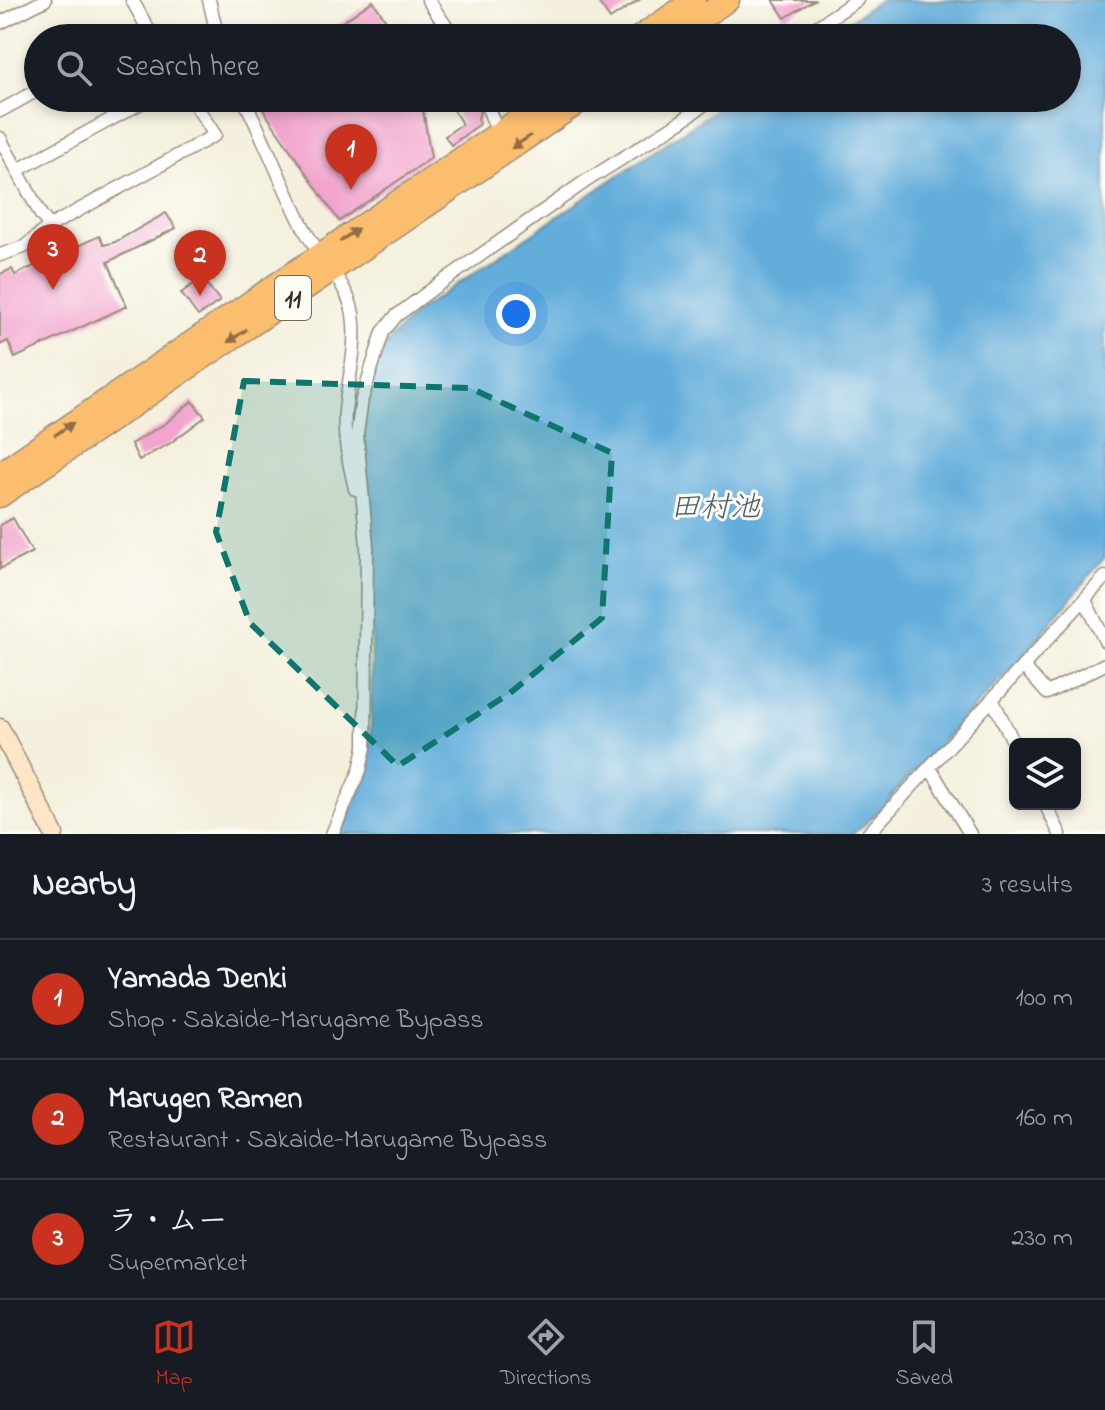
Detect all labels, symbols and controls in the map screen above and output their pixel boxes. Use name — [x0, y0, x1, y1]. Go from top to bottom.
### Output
search box — [24, 24, 1081, 112]
icon: search — [52, 46, 96, 90]
text: Search here — [116, 46, 260, 90]
pin: 1 — [325, 124, 377, 190]
one-way arrow — [510, 134, 531, 149]
pin: 3 — [27, 224, 79, 290]
one-way arrow — [338, 228, 359, 243]
pin: 2 — [174, 230, 226, 296]
road number: 11 — [275, 276, 311, 320]
your location — [496, 294, 536, 334]
one-way arrow — [226, 328, 247, 343]
one-way arrow — [54, 422, 75, 437]
water label: 田村池 — [670, 487, 761, 531]
map controls — [1009, 738, 1081, 810]
button: layers — [1009, 738, 1081, 810]
text: Nearby — [32, 861, 136, 911]
text: 3 results — [982, 867, 1073, 905]
text: Yamada Denki — [108, 958, 287, 1002]
text: 1 — [54, 980, 62, 1018]
text: 100 m — [1016, 980, 1073, 1018]
text: Shop · Sakaide-Marugame Bypass — [108, 1002, 483, 1040]
text: Marugen Ramen — [108, 1078, 302, 1122]
text: 2 — [52, 1100, 64, 1138]
text: 160 m — [1015, 1100, 1073, 1138]
text: Restaurant · Sakaide-Marugame Bypass — [108, 1122, 547, 1160]
text: ラ・ムー — [108, 1201, 227, 1245]
text: 3 — [53, 1220, 63, 1258]
text: 230 m — [1011, 1220, 1073, 1258]
text: Supermarket — [108, 1245, 247, 1283]
tab: Map — [152, 1315, 196, 1395]
tab: Directions — [500, 1315, 591, 1395]
tab: Saved — [896, 1315, 953, 1395]

